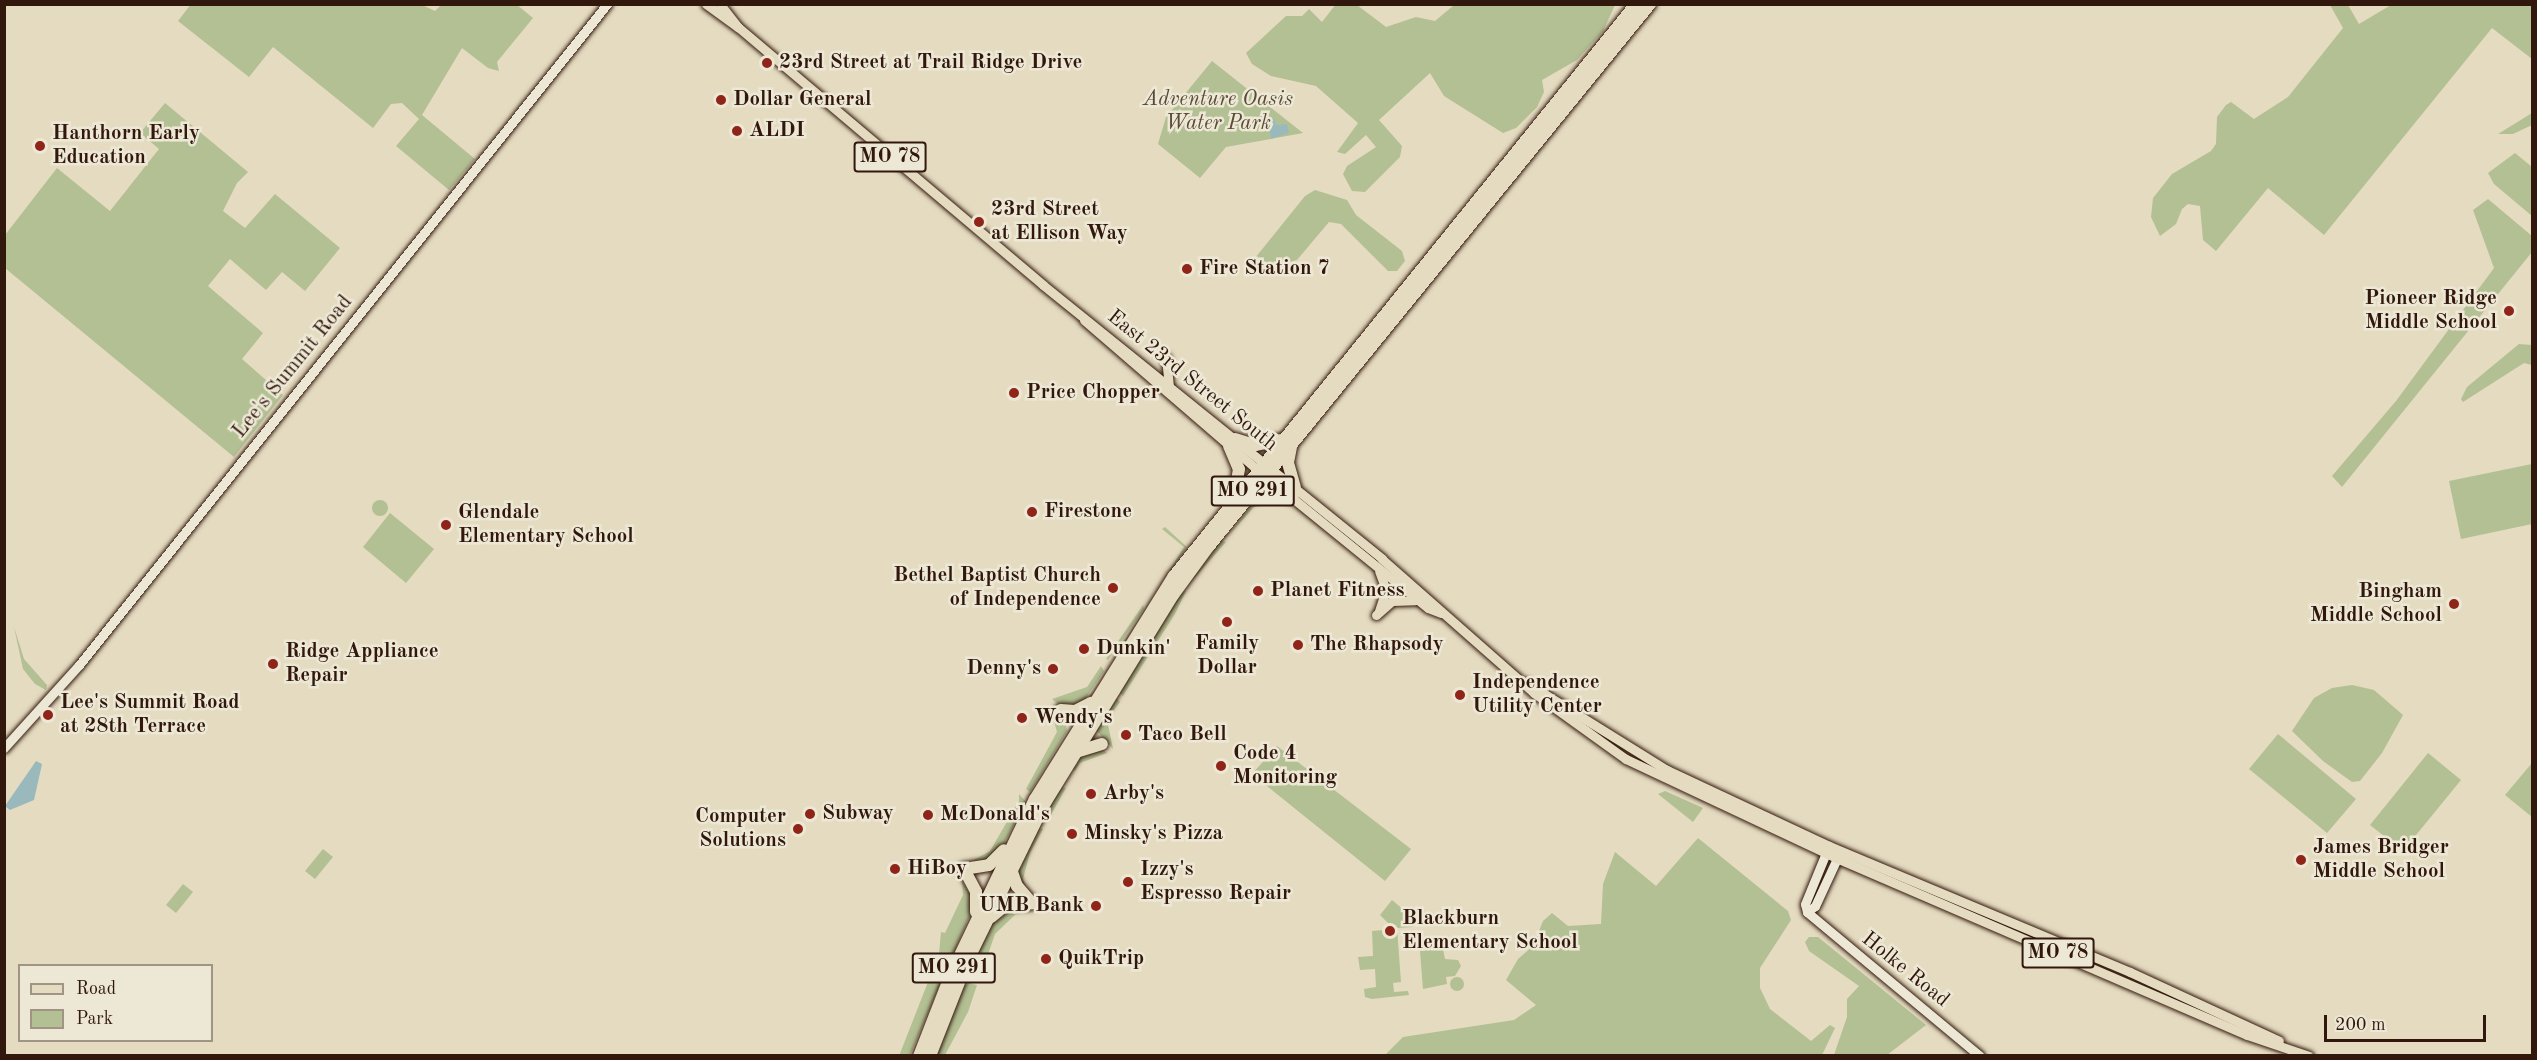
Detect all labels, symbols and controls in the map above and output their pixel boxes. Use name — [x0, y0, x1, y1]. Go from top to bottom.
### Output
place label: 23rd Street at Trail Ridge Drive — [779, 50, 1082, 76]
marker: 23rd Street at Trail Ridge Drive — [760, 56, 774, 70]
place label: Dollar General — [733, 87, 872, 113]
park label: Adventure Oasis Water Park — [1143, 87, 1293, 137]
marker: Dollar General — [714, 93, 728, 107]
place label: ALDI — [749, 118, 805, 144]
place label: Hanthorn Early Education — [52, 121, 200, 171]
marker: ALDI — [730, 124, 744, 138]
marker: Hanthorn Early Education — [33, 139, 47, 153]
road number: MO 78 — [852, 140, 928, 174]
place label: 23rd Street at Ellison Way — [991, 197, 1128, 247]
marker: 23rd Street at Ellison Way — [972, 215, 986, 229]
place label: Fire Station 7 — [1199, 256, 1330, 282]
marker: Fire Station 7 — [1180, 262, 1194, 276]
place label: Pioneer Ridge Middle School — [2365, 286, 2497, 336]
street label: Lee's Summit Road — [228, 290, 358, 444]
marker: Pioneer Ridge Middle School — [2502, 304, 2516, 318]
street label: East 23rd Street South — [1102, 305, 1282, 457]
place label: Price Chopper — [1026, 380, 1160, 406]
marker: Price Chopper — [1007, 386, 1021, 400]
road number: MO 291 — [1210, 474, 1296, 508]
place label: Firestone — [1044, 499, 1132, 525]
place label: Glendale Elementary School — [458, 500, 634, 550]
marker: Firestone — [1025, 505, 1039, 519]
marker: Glendale Elementary School — [439, 518, 453, 532]
place label: Bethel Baptist Church of Independence — [893, 563, 1101, 613]
place label: Planet Fitness — [1270, 578, 1405, 604]
place label: Bingham Middle School — [2310, 579, 2442, 629]
marker: Bethel Baptist Church of Independence — [1106, 581, 1120, 595]
marker: Planet Fitness — [1251, 584, 1265, 598]
marker: Bingham Middle School — [2447, 597, 2461, 611]
marker: Family Dollar — [1220, 615, 1234, 629]
place label: Family Dollar — [1195, 631, 1259, 681]
place label: The Rhapsody — [1310, 632, 1444, 658]
place label: Dunkin' — [1096, 636, 1170, 662]
marker: The Rhapsody — [1291, 638, 1305, 652]
place label: Ridge Appliance Repair — [285, 639, 439, 689]
marker: Dunkin' — [1077, 642, 1091, 656]
place label: Denny's — [966, 656, 1041, 682]
marker: Ridge Appliance Repair — [266, 657, 280, 671]
marker: Denny's — [1046, 662, 1060, 676]
place label: Independence Utility Center — [1472, 670, 1602, 720]
marker: Independence Utility Center — [1453, 688, 1467, 702]
place label: Lee's Summit Road at 28th Terrace — [60, 690, 240, 740]
place label: Wendy's — [1034, 705, 1113, 731]
marker: Lee's Summit Road at 28th Terrace — [41, 708, 55, 722]
marker: Wendy's — [1015, 711, 1029, 725]
place label: Taco Bell — [1138, 722, 1227, 748]
marker: Taco Bell — [1119, 728, 1133, 742]
place label: Code 4 Monitoring — [1233, 741, 1337, 791]
marker: Code 4 Monitoring — [1214, 759, 1228, 773]
place label: Arby's — [1103, 781, 1164, 807]
marker: Arby's — [1084, 787, 1098, 801]
place label: Subway — [822, 801, 894, 827]
place label: McDonald's — [940, 802, 1050, 828]
place label: Computer Solutions — [695, 804, 786, 854]
marker: Subway — [803, 807, 817, 821]
marker: McDonald's — [921, 808, 935, 822]
place label: Minsky's Pizza — [1084, 821, 1223, 847]
marker: Computer Solutions — [791, 822, 805, 836]
marker: Minsky's Pizza — [1065, 827, 1079, 841]
place label: James Bridger Middle School — [2313, 835, 2449, 885]
marker: James Bridger Middle School — [2294, 853, 2308, 867]
place label: HiBoy — [907, 856, 967, 882]
place label: Izzy's Espresso Repair — [1140, 857, 1291, 907]
marker: HiBoy — [888, 862, 902, 876]
marker: Izzy's Espresso Repair — [1121, 875, 1135, 889]
place label: UMB Bank — [979, 893, 1084, 919]
marker: UMB Bank — [1089, 899, 1103, 913]
place label: Blackburn Elementary School — [1402, 906, 1578, 956]
marker: Blackburn Elementary School — [1383, 924, 1397, 938]
street label: Holke Road — [1856, 927, 1954, 1013]
road number: MO 78 — [2020, 936, 2096, 970]
place label: QuikTrip — [1058, 946, 1144, 972]
road number: MO 291 — [910, 951, 998, 985]
marker: QuikTrip — [1039, 952, 1053, 966]
legend — [18, 964, 213, 1042]
text: Road — [76, 980, 116, 998]
scale bar — [2327, 1003, 2489, 1041]
text: Park — [76, 1010, 113, 1028]
text: 200 m — [2335, 1016, 2386, 1034]

